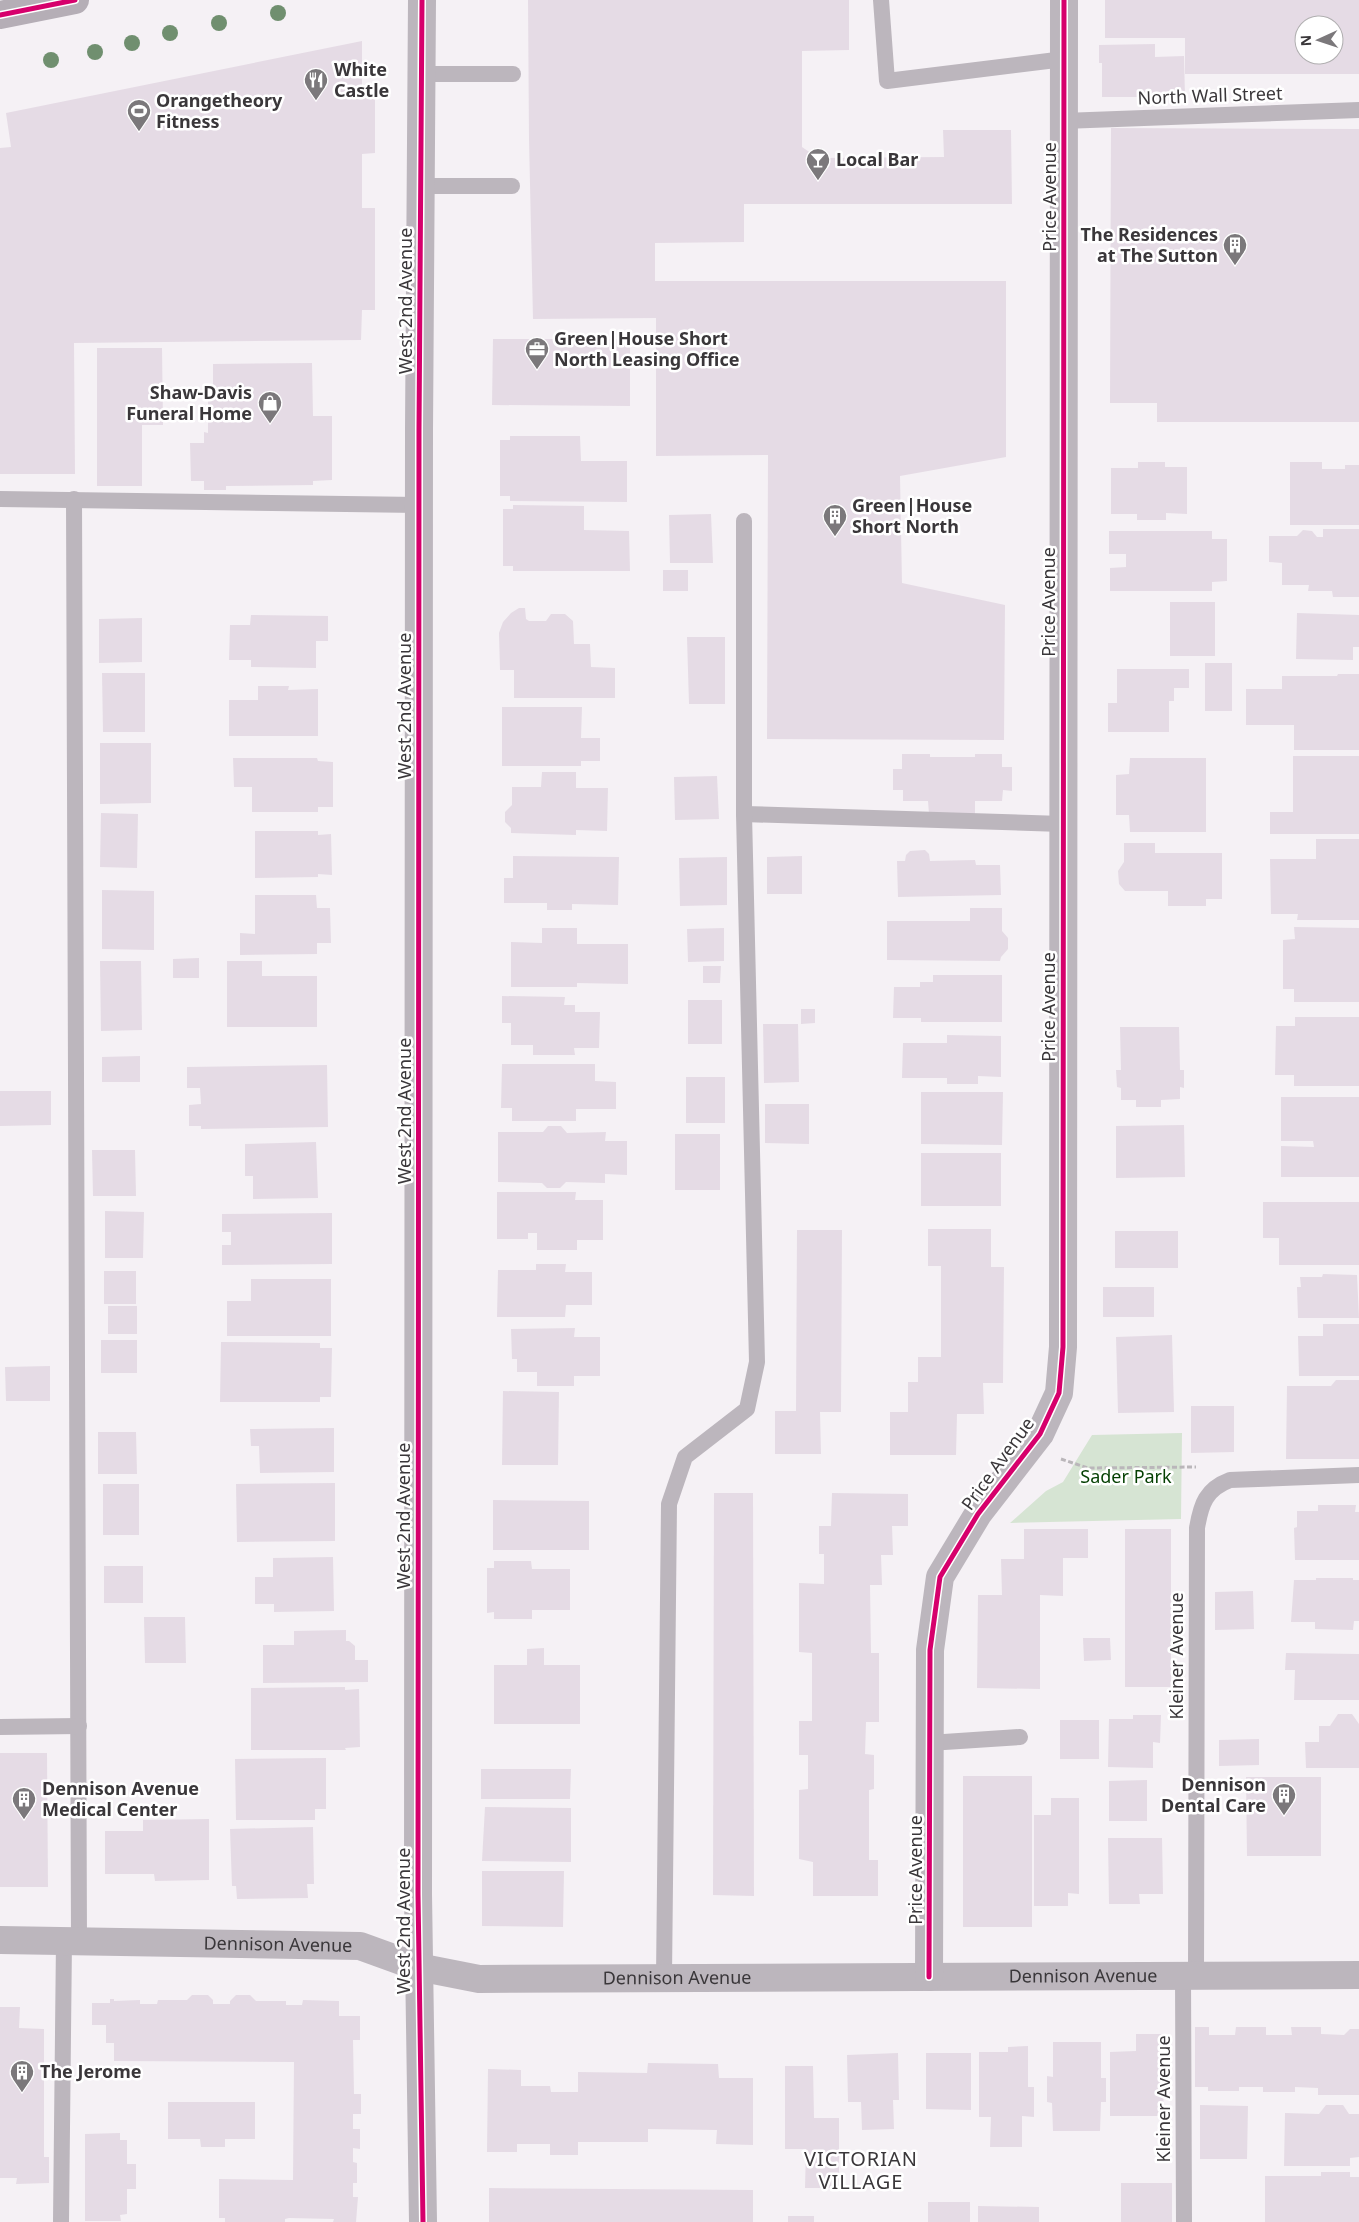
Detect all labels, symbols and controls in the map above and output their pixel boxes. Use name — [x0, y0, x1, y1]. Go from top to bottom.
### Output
north arrow — [1294, 15, 1344, 65]
text: N — [1296, 35, 1315, 47]
place label: White Castle — [334, 57, 389, 102]
restaurant icon: White Castle — [303, 67, 329, 101]
street label: North Wall Street — [1137, 80, 1283, 110]
place label: Orangetheory Fitness — [156, 88, 283, 133]
sports icon: Orangetheory Fitness — [126, 98, 152, 132]
street label: Price Avenue — [1037, 142, 1061, 252]
bar icon: Local Bar — [805, 147, 831, 181]
place label: Local Bar — [836, 147, 918, 171]
place label: The Residences at The Sutton — [1081, 222, 1218, 267]
street label: West 2nd Avenue — [393, 228, 417, 374]
building icon: The Residences at The Sutton — [1222, 232, 1248, 266]
place label: Green|House Short North Leasing Office — [554, 326, 739, 371]
office icon: Green|House Short North Leasing Office — [524, 336, 550, 370]
place label: Shaw-Davis Funeral Home — [126, 380, 252, 425]
shop icon: Shaw-Davis Funeral Home — [257, 390, 283, 424]
place label: Green|House Short North — [852, 493, 972, 538]
building icon: Green|House Short North — [822, 503, 848, 537]
street label: Price Avenue — [1036, 547, 1060, 657]
street label: West 2nd Avenue — [392, 633, 416, 779]
street label: Price Avenue — [1036, 952, 1060, 1062]
street label: West 2nd Avenue — [392, 1038, 416, 1184]
street label: Price Avenue — [955, 1412, 1039, 1515]
street label: West 2nd Avenue — [391, 1443, 415, 1589]
park label: Sader Park — [1080, 1464, 1172, 1488]
street label: Kleiner Avenue — [1164, 1592, 1188, 1720]
place label: Dennison Dental Care — [1161, 1772, 1266, 1817]
place label: Dennison Avenue Medical Center — [42, 1776, 199, 1821]
building icon: Dennison Dental Care — [1271, 1782, 1297, 1816]
building icon: Dennison Avenue Medical Center — [11, 1786, 37, 1820]
street label: Price Avenue — [903, 1815, 927, 1925]
street label: West 2nd Avenue — [391, 1848, 415, 1994]
street label: Dennison Avenue — [203, 1930, 353, 1957]
street label: Dennison Avenue — [1009, 1963, 1158, 1988]
street label: Dennison Avenue — [603, 1965, 752, 1989]
street label: Kleiner Avenue — [1151, 2035, 1175, 2163]
building icon: The Jerome — [9, 2059, 35, 2093]
place label: The Jerome — [40, 2059, 141, 2083]
district label: VICTORIAN VILLAGE — [804, 2145, 918, 2195]

